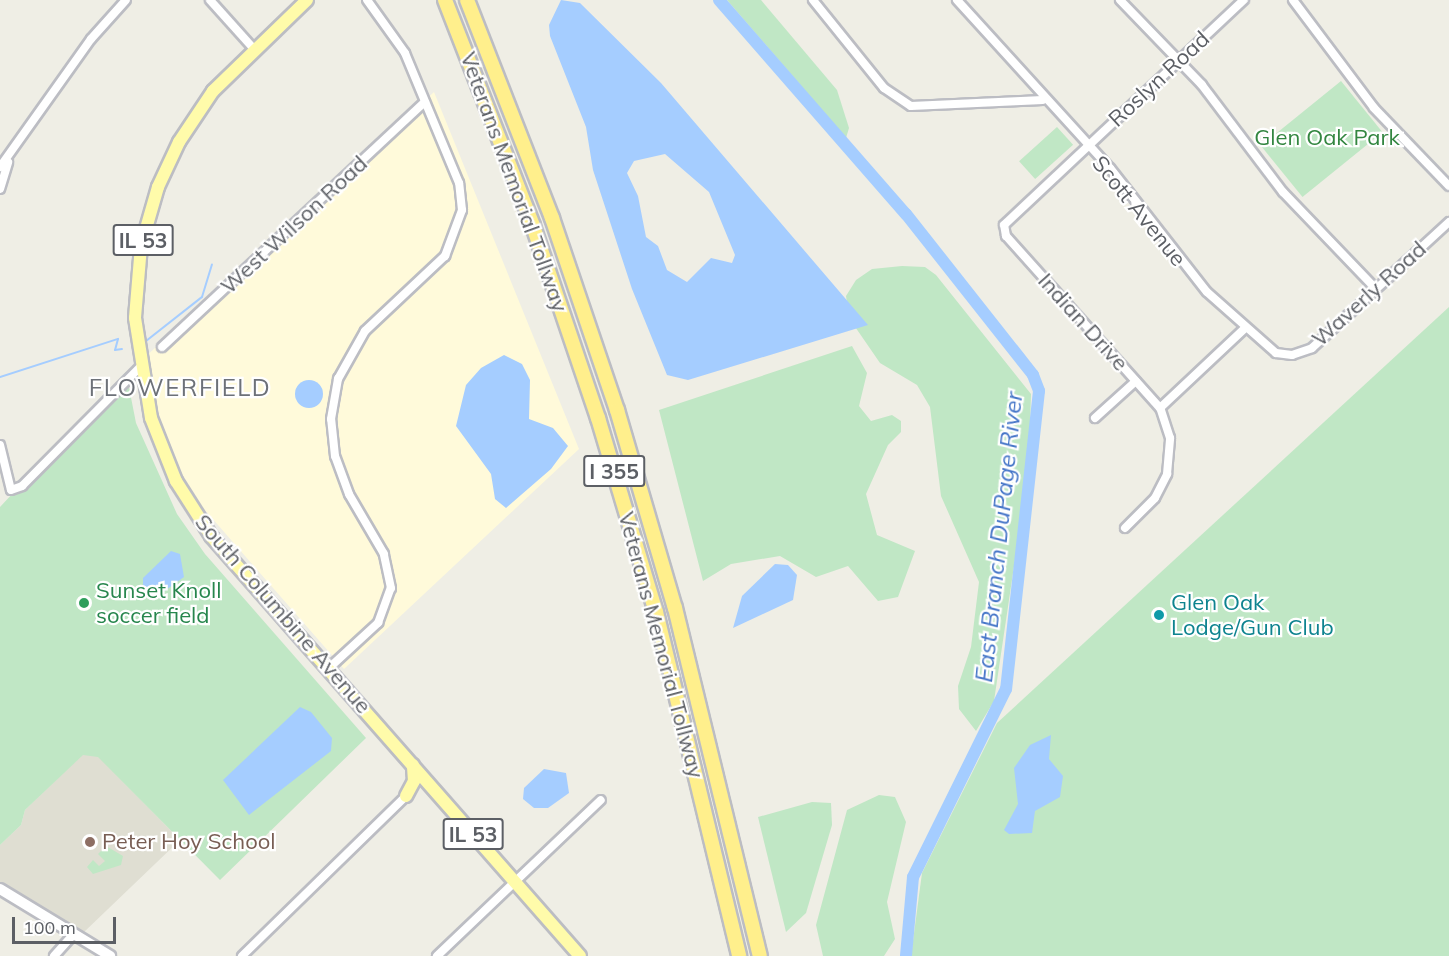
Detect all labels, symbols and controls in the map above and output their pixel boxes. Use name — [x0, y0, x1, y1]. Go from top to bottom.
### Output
street label: Roslyn Road — [1103, 26, 1215, 132]
street label: Veterans Memorial Tollway — [455, 48, 573, 316]
park label: Glen Oak Park — [1254, 125, 1400, 151]
street label: West Wilson Road — [215, 150, 373, 300]
street label: Scott Avenue — [1086, 151, 1192, 271]
road number: IL 53 — [112, 222, 174, 258]
street label: Waverly Road — [1307, 236, 1431, 352]
street label: Indian Drive — [1032, 268, 1134, 376]
district label: FLOWERFIELD — [89, 374, 271, 402]
water label: East Branch DuPage River — [969, 390, 1029, 684]
road number: I 355 — [582, 453, 646, 489]
street label: South Columbine Avenue — [189, 509, 377, 719]
street label: Veterans Memorial Tollway — [613, 509, 709, 781]
place label: Sunset Knoll soccer field — [96, 577, 221, 628]
place label: Glen Oak Lodge/Gun Club — [1171, 589, 1334, 640]
marker: Sunset Knoll soccer field — [77, 596, 91, 610]
marker: Glen Oak Lodge/Gun Club — [1152, 608, 1166, 622]
road number: IL 53 — [442, 816, 504, 852]
place label: Peter Hoy School — [102, 829, 276, 855]
marker: Peter Hoy School — [83, 835, 97, 849]
scale bar — [15, 905, 118, 943]
text: 100 m — [23, 916, 76, 939]

